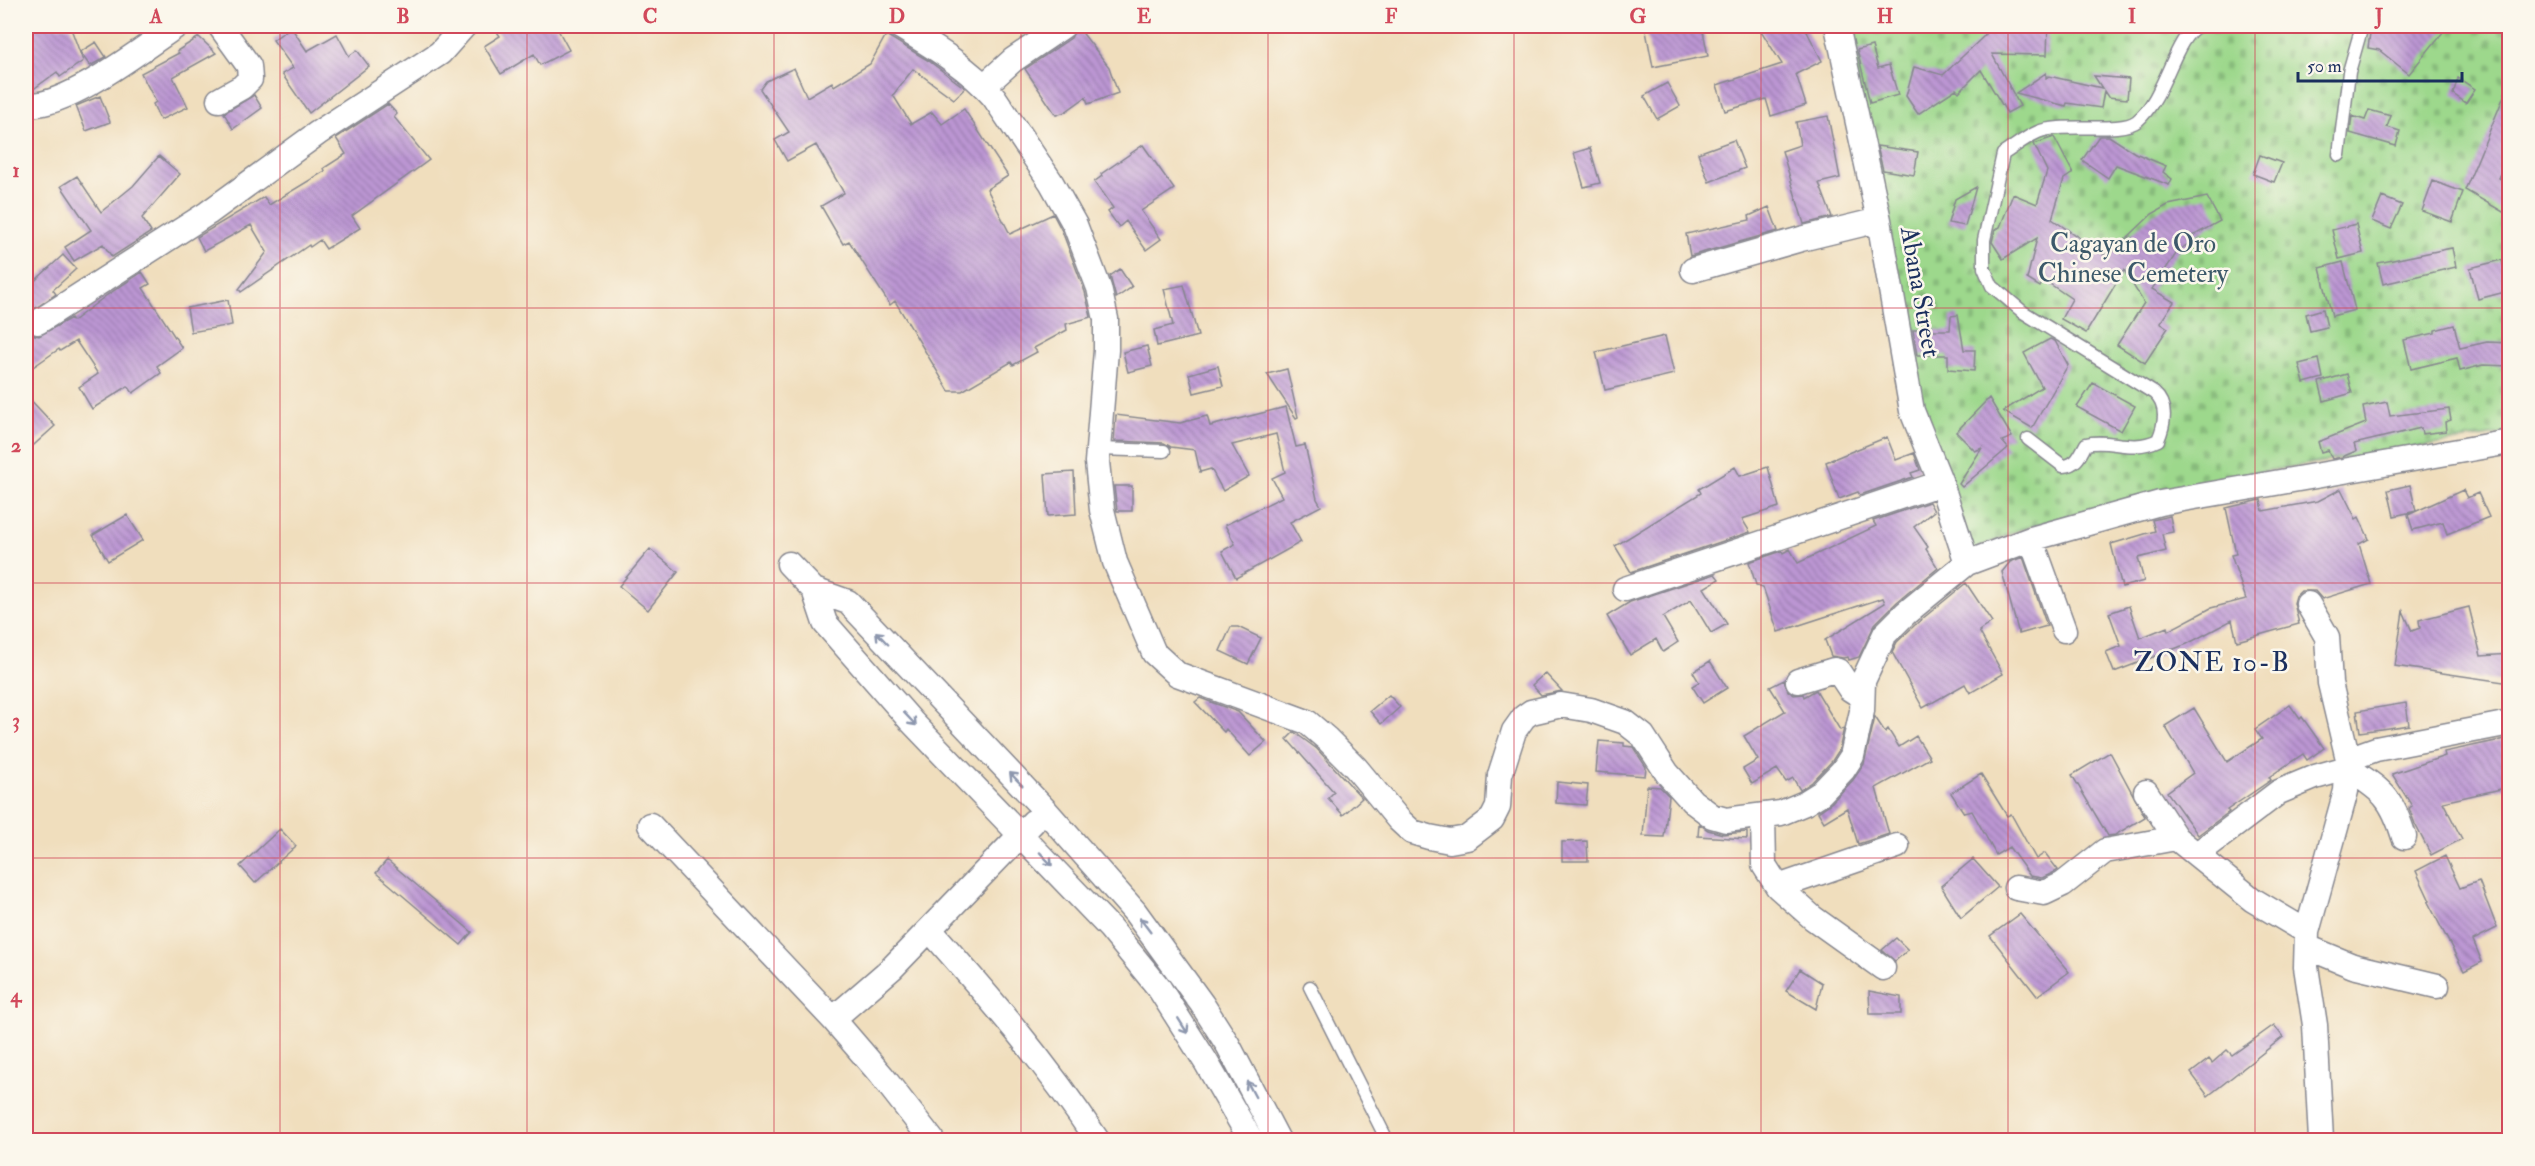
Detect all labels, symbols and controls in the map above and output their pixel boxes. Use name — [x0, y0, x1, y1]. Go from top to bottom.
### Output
text: A — [149, 4, 163, 29]
text: B — [396, 4, 410, 29]
text: C — [643, 4, 657, 29]
text: D — [889, 4, 905, 29]
text: E — [1137, 4, 1152, 29]
text: F — [1385, 4, 1398, 29]
text: G — [1630, 4, 1647, 29]
text: H — [1877, 4, 1893, 29]
text: I — [2128, 4, 2136, 29]
text: J — [2374, 4, 2383, 29]
scale bar — [2298, 45, 2462, 83]
text: 50 m — [2307, 55, 2342, 78]
text: 1 — [12, 158, 20, 183]
street label: Abana Street — [1893, 223, 1947, 360]
park label: Cagayan de Oro Chinese Cemetery — [2038, 228, 2229, 290]
text: 2 — [11, 433, 21, 458]
one-way arrow — [875, 631, 889, 646]
district label: ZONE 10-B — [2133, 646, 2291, 679]
text: 3 — [12, 708, 20, 733]
one-way arrow — [903, 712, 917, 727]
one-way arrow — [1009, 772, 1023, 787]
one-way arrow — [1039, 852, 1053, 867]
one-way arrow — [1139, 917, 1152, 933]
text: 4 — [10, 983, 23, 1008]
one-way arrow — [1177, 1017, 1189, 1034]
one-way arrow — [1245, 1080, 1256, 1098]

